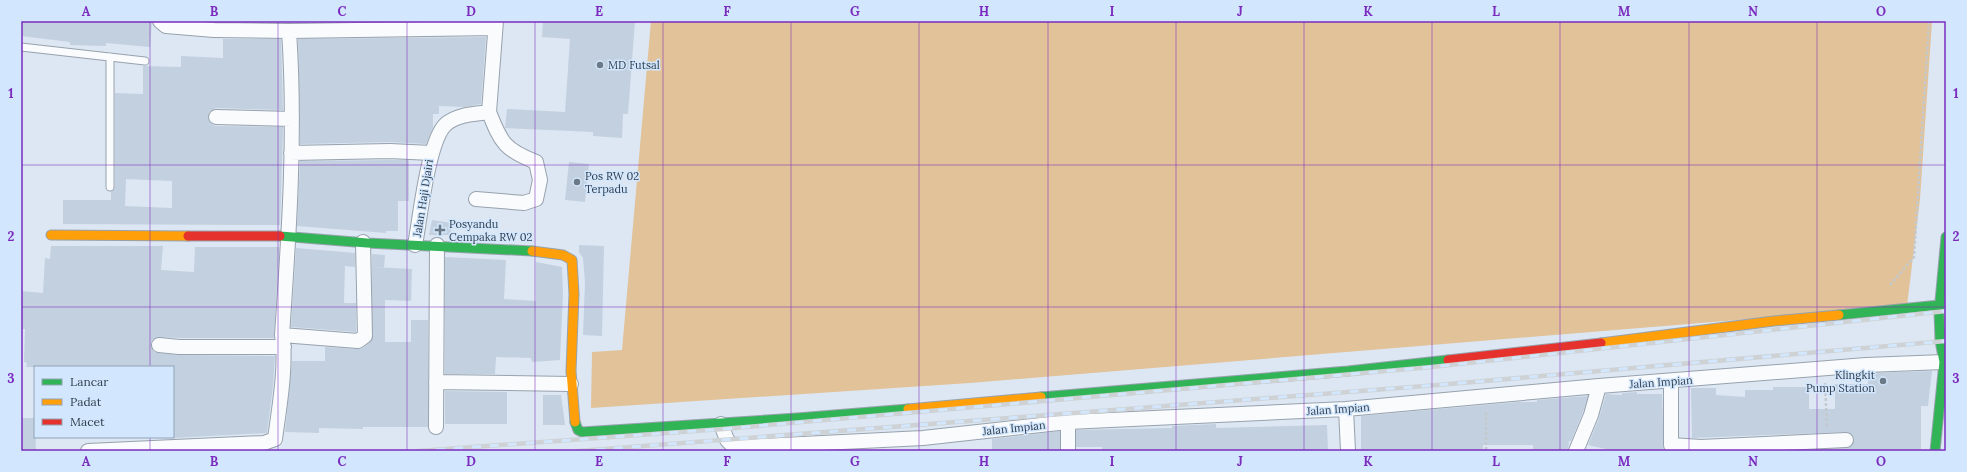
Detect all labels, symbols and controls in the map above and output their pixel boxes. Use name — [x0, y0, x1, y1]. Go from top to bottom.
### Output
text: A — [82, 3, 91, 20]
text: B — [210, 3, 219, 20]
text: C — [338, 3, 347, 20]
text: D — [466, 3, 476, 20]
text: E — [595, 3, 603, 20]
text: F — [723, 3, 731, 20]
text: G — [850, 3, 860, 20]
text: H — [979, 3, 989, 20]
text: I — [1109, 3, 1115, 20]
text: J — [1237, 3, 1243, 20]
text: K — [1363, 3, 1373, 20]
text: L — [1492, 3, 1500, 20]
text: M — [1618, 3, 1631, 20]
text: N — [1748, 3, 1758, 20]
text: O — [1876, 3, 1886, 20]
place label: MD Futsal — [608, 58, 660, 72]
marker: MD Futsal — [595, 60, 605, 70]
text: 1 — [8, 85, 14, 102]
text: 1 — [1953, 85, 1959, 102]
street label: Jalan Haji Djairi — [410, 158, 436, 239]
place label: Pos RW 02 Terpadu — [585, 169, 639, 196]
marker: Pos RW 02 Terpadu — [572, 177, 582, 187]
place label: Posyandu Cempaka RW 02 — [449, 217, 533, 244]
marker: Posyandu Cempaka RW 02 — [434, 224, 446, 236]
text: 2 — [8, 228, 15, 245]
text: 2 — [1953, 228, 1960, 245]
legend — [34, 366, 174, 438]
place label: Klingkit Pump Station — [1806, 368, 1876, 395]
text: 3 — [7, 370, 15, 387]
text: 3 — [1952, 370, 1960, 387]
street label: Jalan Impian — [1628, 373, 1693, 391]
text: Lancar — [70, 374, 109, 389]
marker: Klingkit Pump Station — [1878, 376, 1888, 386]
text: Padat — [70, 394, 102, 409]
street label: Jalan Impian — [1305, 400, 1370, 418]
text: Macet — [70, 414, 105, 429]
street label: Jalan Impian — [981, 418, 1047, 438]
text: A — [82, 453, 91, 470]
text: B — [210, 453, 219, 470]
text: C — [338, 453, 347, 470]
text: D — [466, 453, 476, 470]
text: E — [595, 453, 603, 470]
text: F — [723, 453, 731, 470]
text: G — [850, 453, 860, 470]
text: H — [979, 453, 989, 470]
text: I — [1109, 453, 1115, 470]
text: J — [1237, 453, 1243, 470]
text: K — [1363, 453, 1373, 470]
text: L — [1492, 453, 1500, 470]
text: M — [1618, 453, 1631, 470]
text: N — [1748, 453, 1758, 470]
text: O — [1876, 453, 1886, 470]

